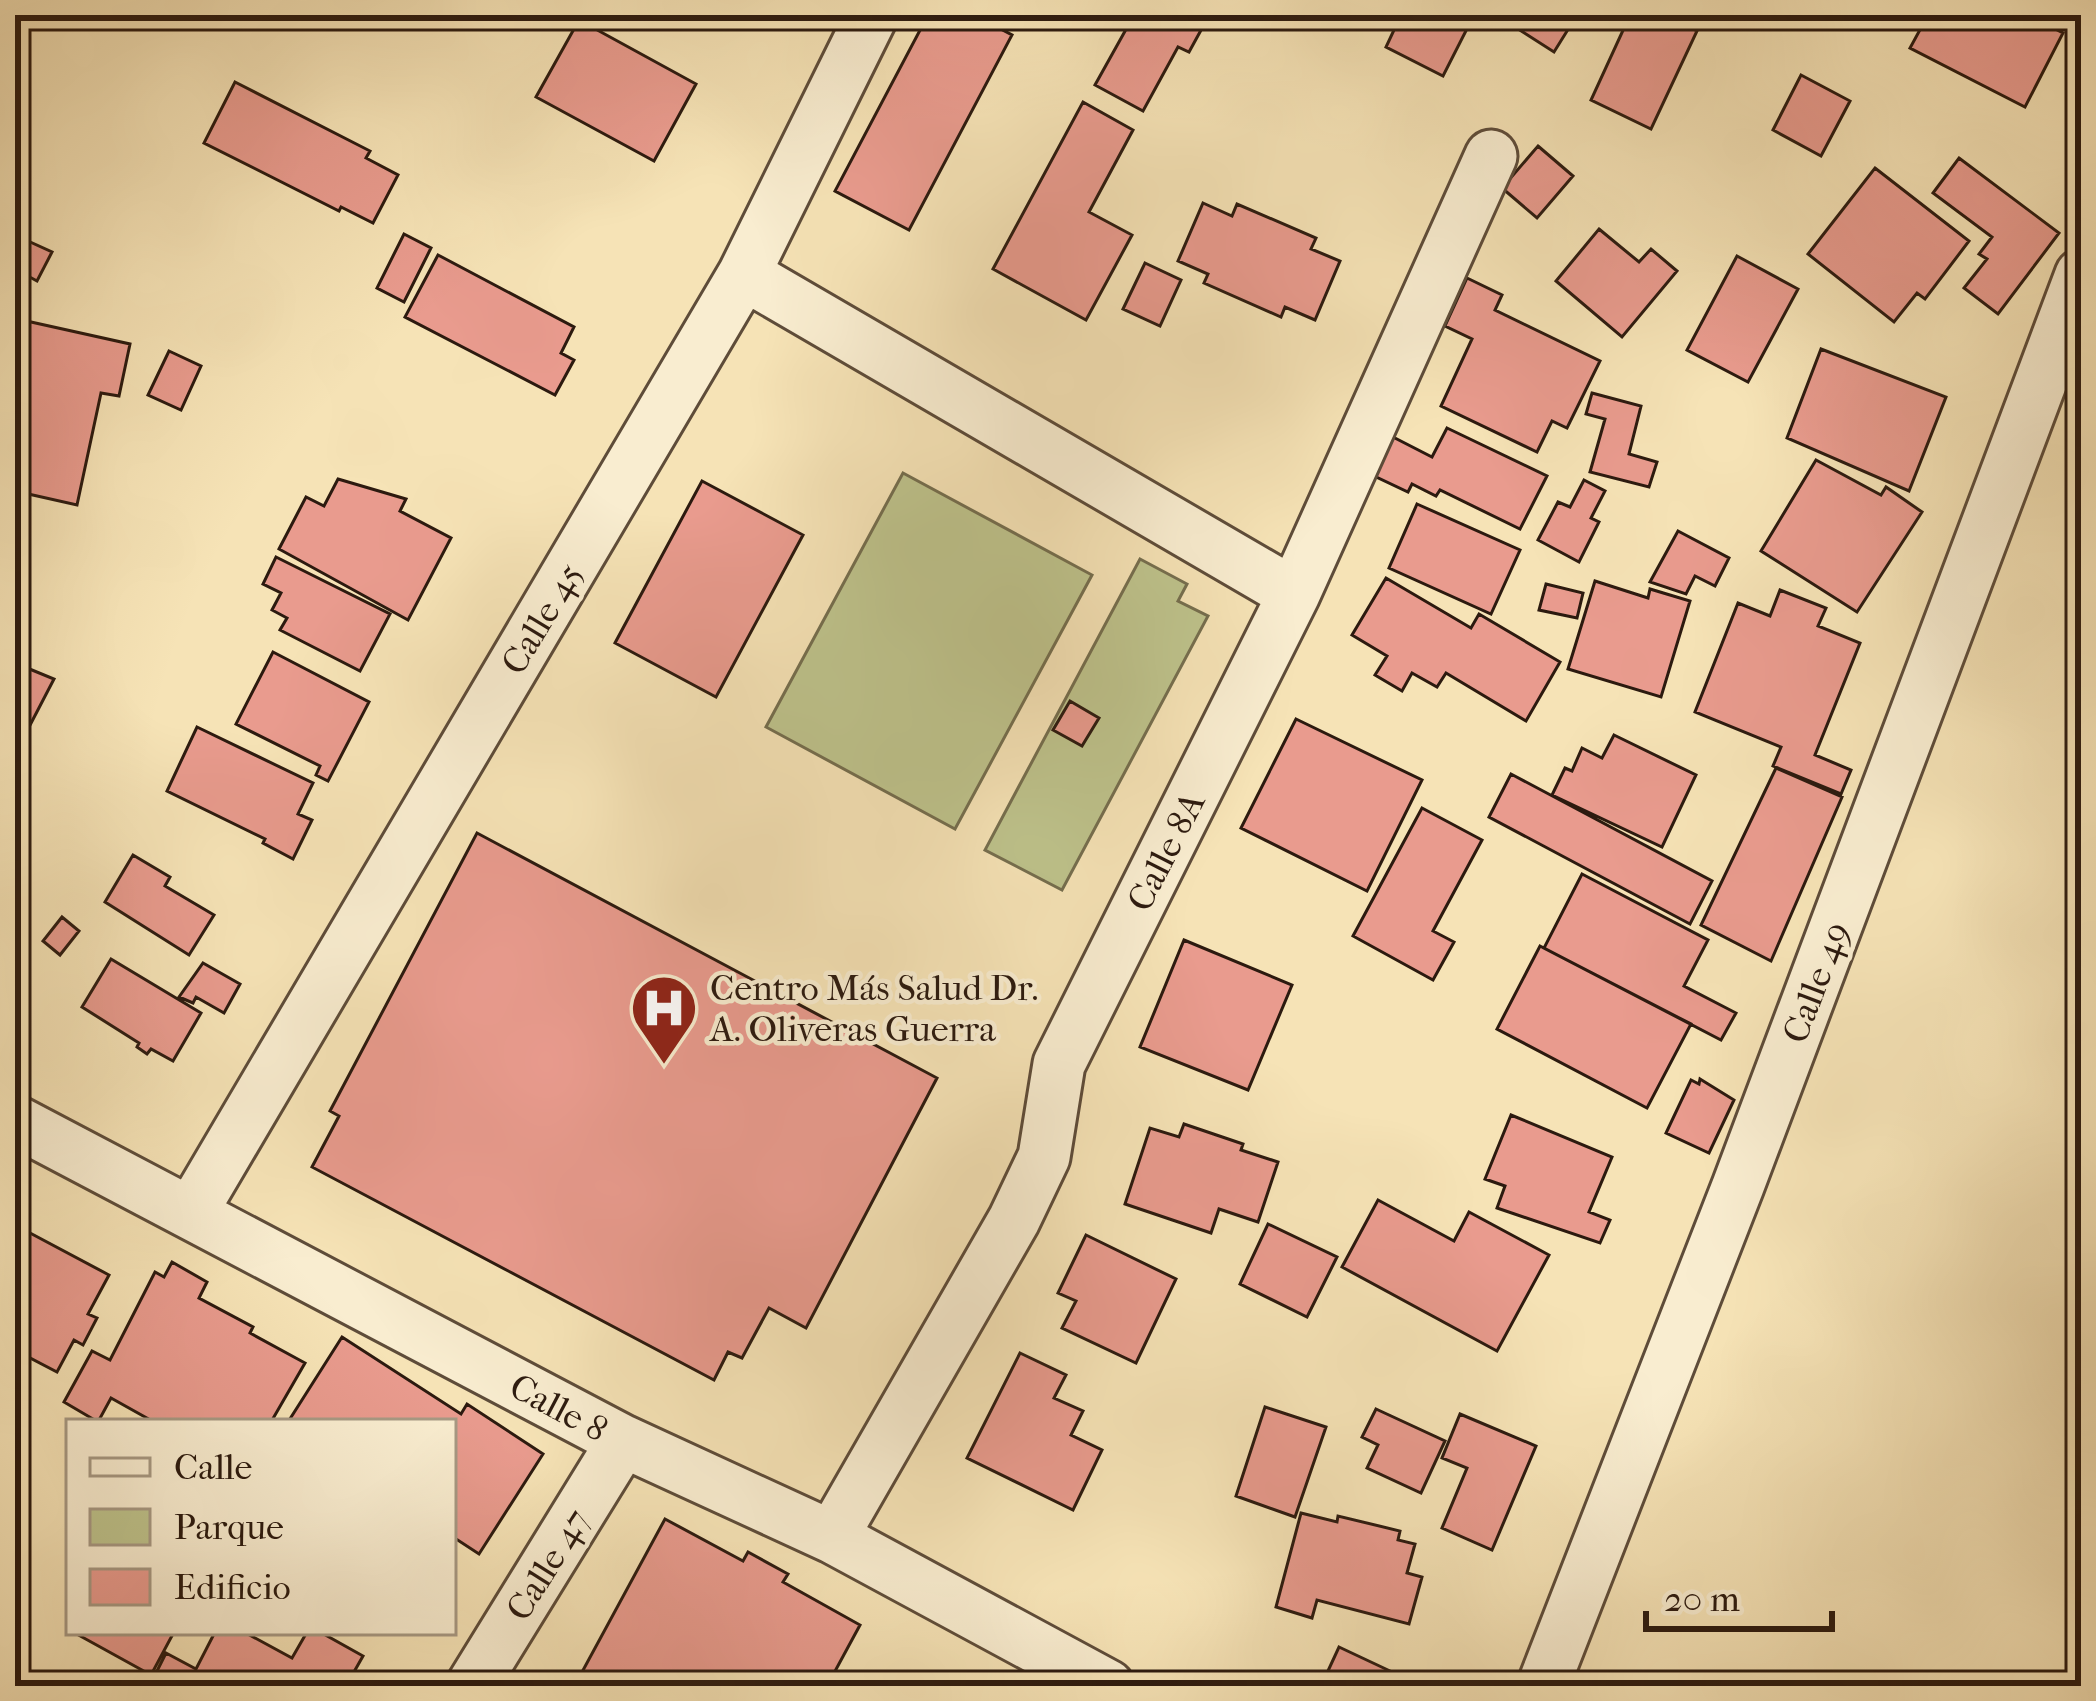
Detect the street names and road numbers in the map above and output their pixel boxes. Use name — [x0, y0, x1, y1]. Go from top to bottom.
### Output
street label: Calle 45 — [492, 555, 591, 682]
street label: Calle 8A — [1118, 785, 1214, 918]
street label: Calle 49 — [1774, 916, 1858, 1049]
street label: Calle 8 — [503, 1365, 614, 1451]
street label: Calle 47 — [497, 1501, 598, 1628]

